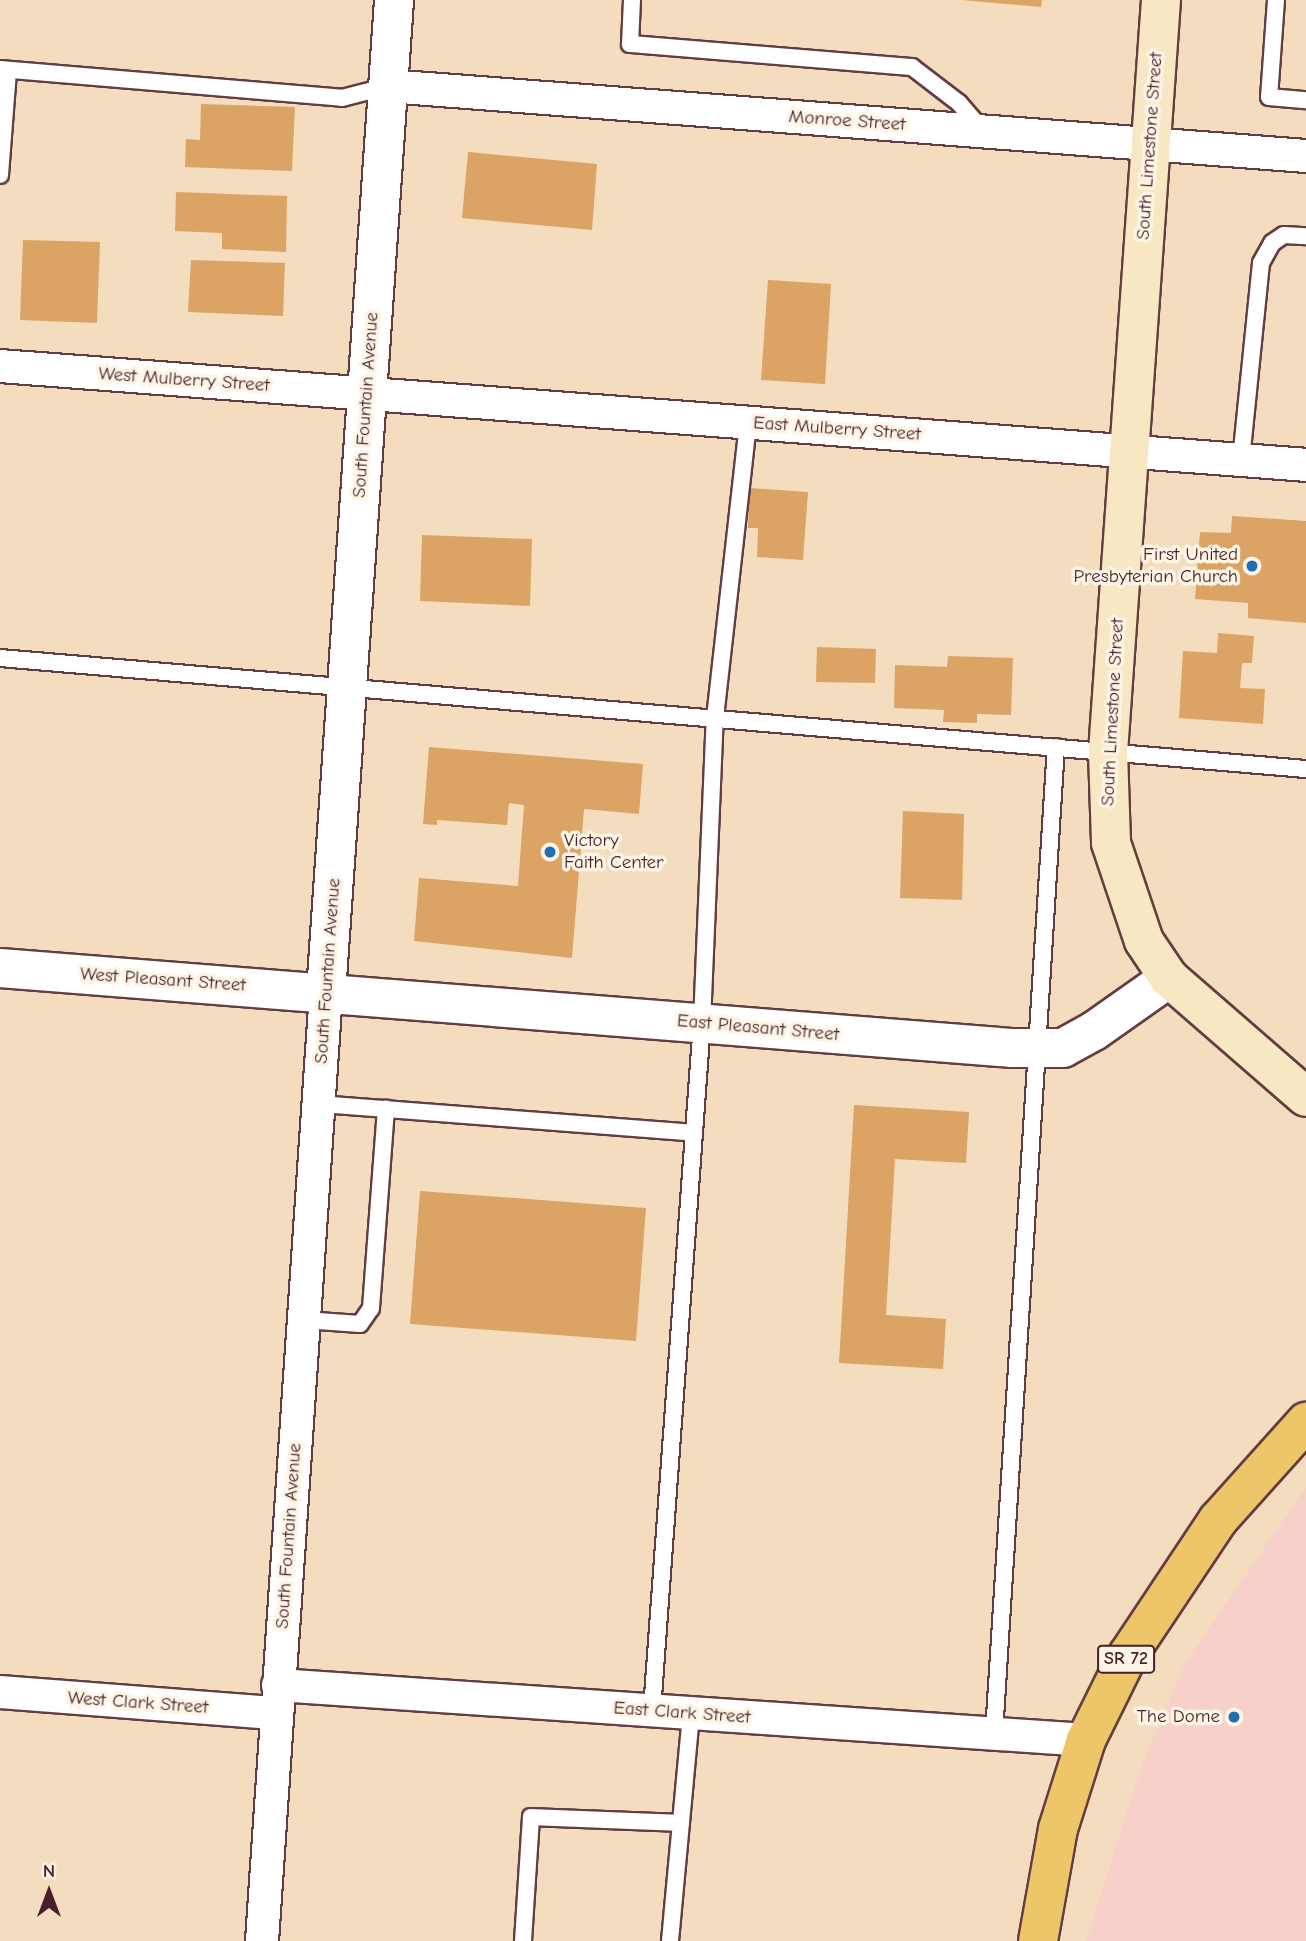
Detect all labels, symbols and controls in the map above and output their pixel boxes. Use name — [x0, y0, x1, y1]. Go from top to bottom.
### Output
street label: South Limestone Street — [1132, 51, 1168, 241]
street label: Monroe Street — [788, 106, 906, 136]
street label: South Fountain Avenue — [348, 311, 384, 499]
street label: West Mulberry Street — [98, 363, 270, 397]
street label: East Mulberry Street — [752, 412, 922, 446]
place label: First United Presbyterian Church — [1073, 544, 1238, 588]
marker: First United Presbyterian Church — [1244, 558, 1260, 574]
street label: South Limestone Street — [1097, 618, 1129, 806]
place label: Victory Faith Center — [564, 830, 664, 874]
marker: Victory Faith Center — [542, 844, 558, 860]
street label: South Fountain Avenue — [310, 877, 346, 1065]
street label: West Pleasant Street — [79, 963, 247, 997]
street label: East Pleasant Street — [676, 1010, 840, 1046]
street label: South Fountain Avenue — [271, 1442, 307, 1630]
road number: SR 72 — [1096, 1644, 1156, 1674]
street label: West Clark Street — [67, 1687, 209, 1719]
street label: East Clark Street — [613, 1697, 751, 1729]
place label: The Dome — [1137, 1706, 1220, 1728]
marker: The Dome — [1226, 1709, 1242, 1725]
north arrow — [14, 1857, 84, 1927]
text: N — [43, 1860, 55, 1882]

